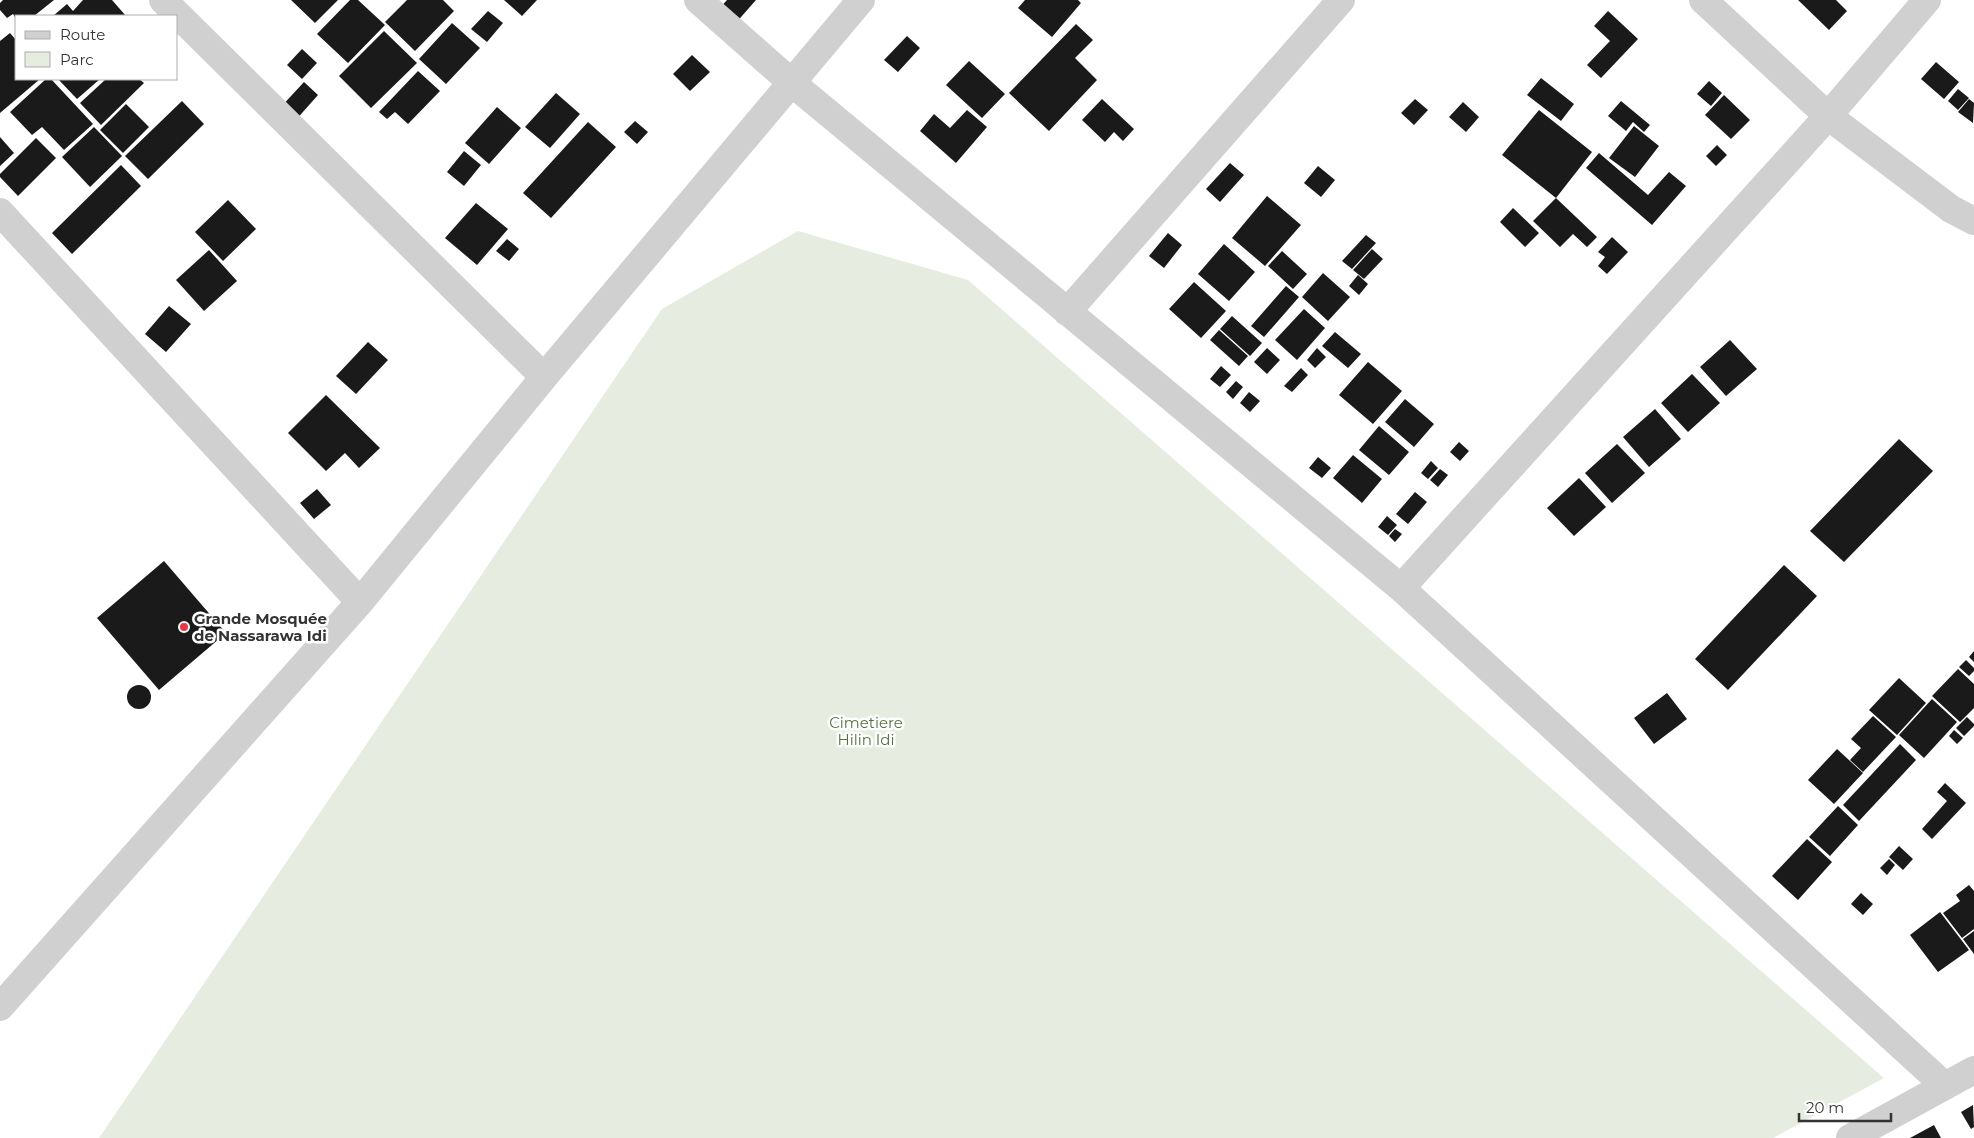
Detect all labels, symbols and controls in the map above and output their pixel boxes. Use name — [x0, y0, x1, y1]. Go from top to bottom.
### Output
legend — [15, 15, 178, 80]
text: Route — [60, 25, 105, 44]
text: Parc — [60, 50, 94, 69]
place label: Grande Mosquée de Nassarawa Idi — [194, 609, 327, 645]
marker: Grande Mosquée de Nassarawa Idi — [178, 621, 190, 633]
park label: Cimetiere Hilin Idi — [829, 713, 903, 749]
scale bar — [1799, 1090, 1892, 1122]
text: 20 m — [1806, 1098, 1844, 1117]

